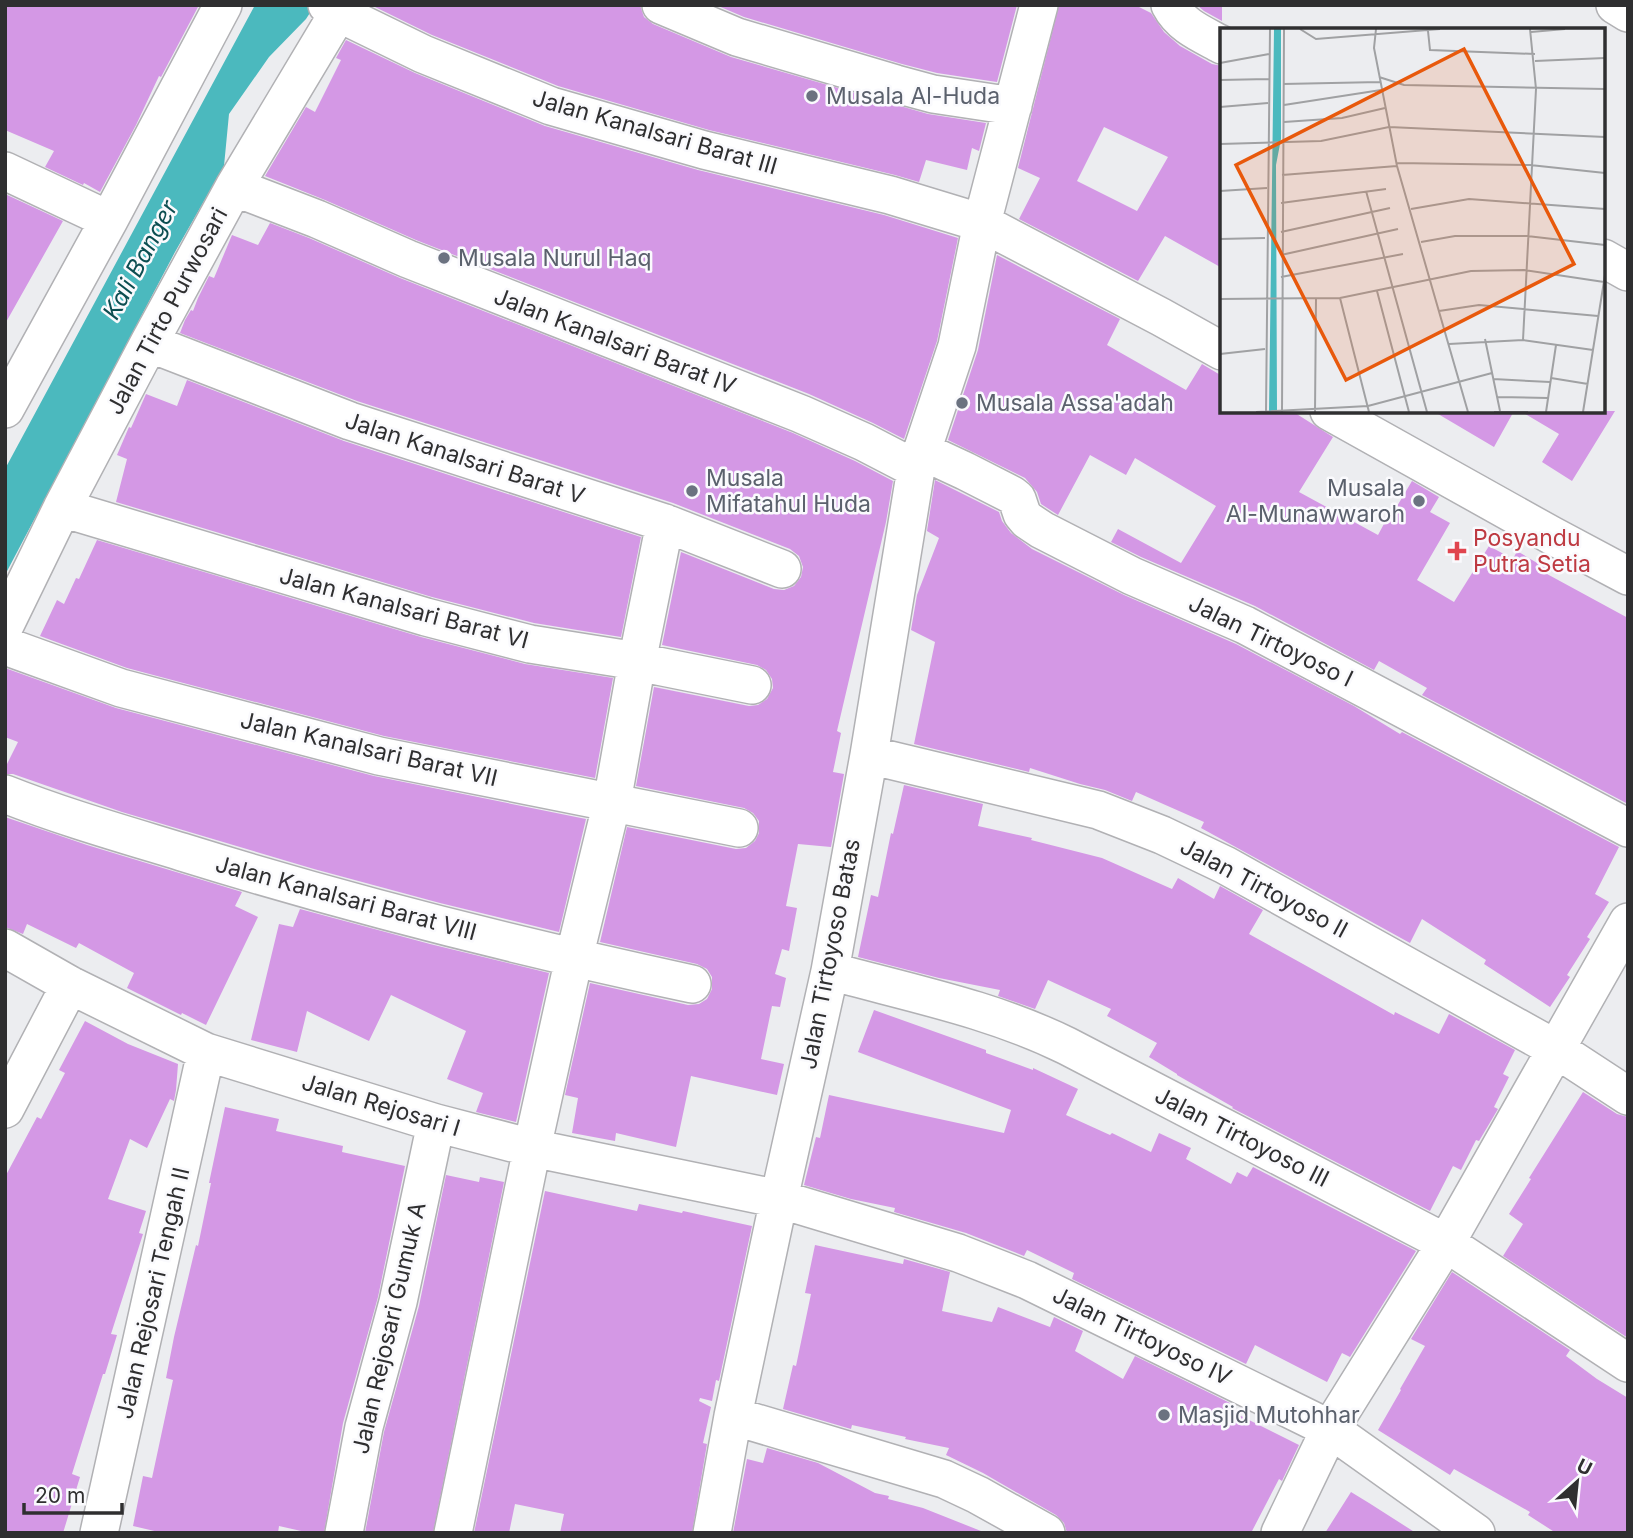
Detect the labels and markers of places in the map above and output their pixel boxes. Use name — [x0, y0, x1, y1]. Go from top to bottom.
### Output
place label: Musala Al-Huda — [826, 82, 1000, 110]
marker: Musala Al-Huda — [804, 88, 820, 104]
place label: Musala Nurul Haq — [458, 244, 652, 272]
marker: Musala Nurul Haq — [436, 250, 452, 266]
place label: Musala Assa'adah — [976, 389, 1174, 417]
marker: Musala Assa'adah — [954, 395, 970, 411]
place label: Musala Mifatahul Huda — [706, 464, 871, 518]
place label: Musala Al-Munawwaroh — [1226, 474, 1405, 528]
marker: Musala Mifatahul Huda — [684, 483, 700, 499]
marker: Musala Al-Munawwaroh — [1411, 493, 1427, 509]
place label: Posyandu Putra Setia — [1473, 524, 1591, 578]
marker: Posyandu Putra Setia — [1447, 541, 1467, 561]
place label: Masjid Mutohhar — [1178, 1401, 1360, 1429]
marker: Masjid Mutohhar — [1156, 1407, 1172, 1423]

